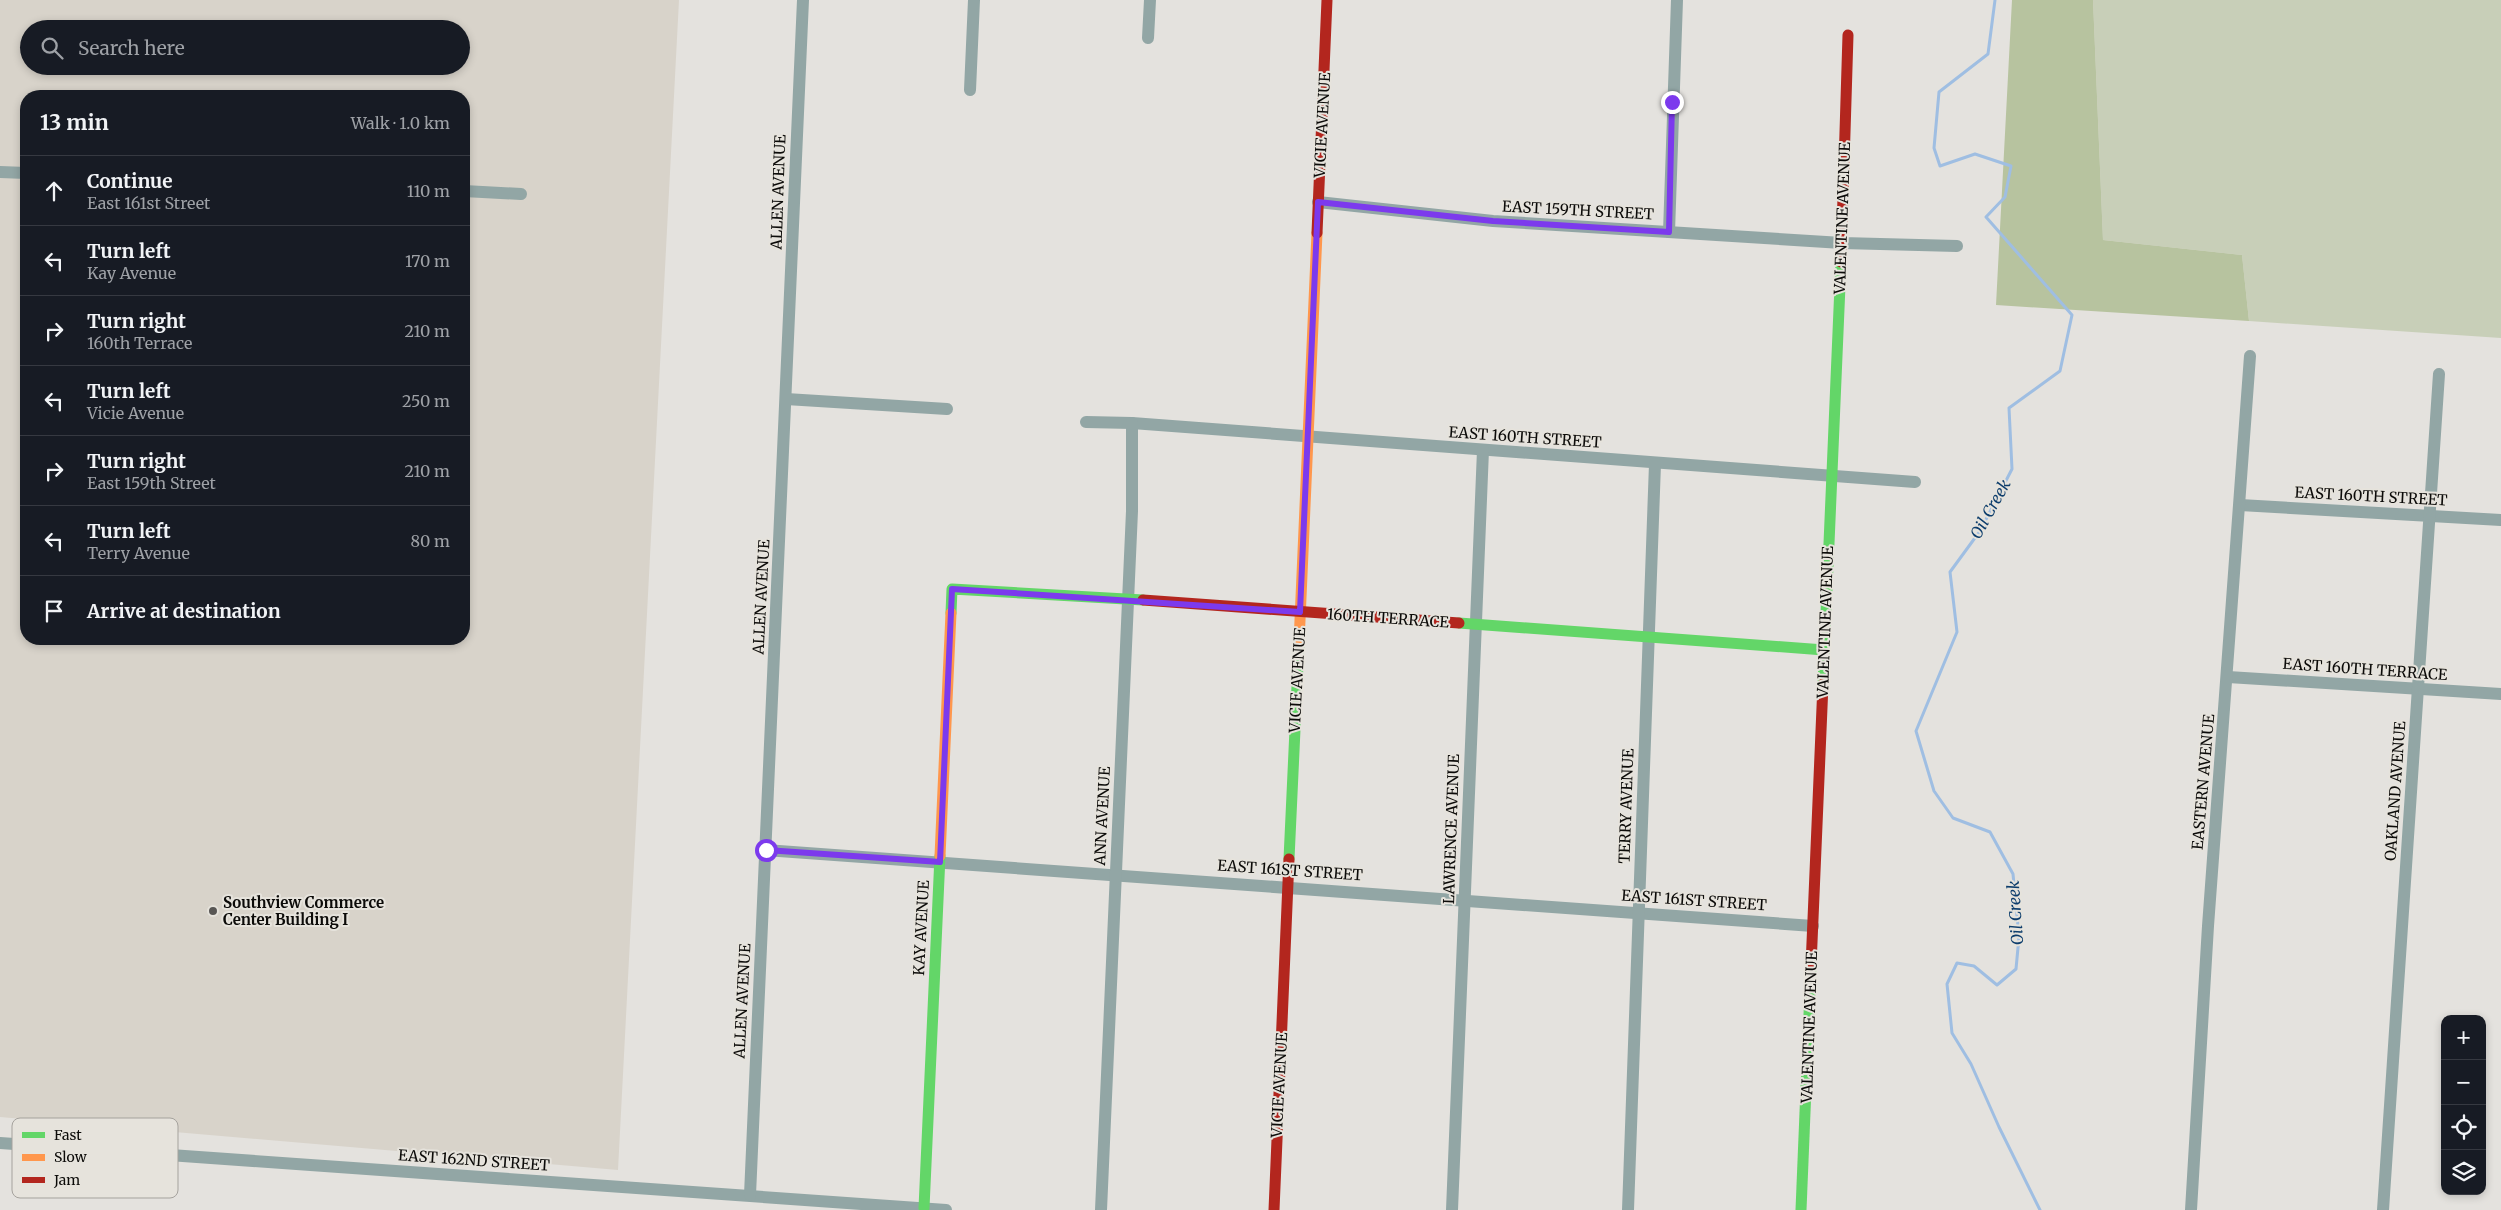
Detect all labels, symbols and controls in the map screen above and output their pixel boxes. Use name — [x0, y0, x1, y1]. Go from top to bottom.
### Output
search box — [20, 20, 470, 75]
icon: search — [38, 34, 66, 62]
text: Search here — [78, 36, 185, 60]
street label: VICIE AVENUE — [1310, 71, 1334, 179]
route end — [1661, 91, 1684, 114]
text: 13 min — [40, 109, 109, 136]
text: Walk · 1.0 km — [351, 113, 450, 133]
street label: ALLEN AVENUE — [766, 134, 790, 251]
street label: VALENTINE AVENUE — [1830, 141, 1854, 295]
text: Continue — [87, 169, 173, 193]
icon: ahead — [40, 177, 68, 205]
text: 110 m — [407, 181, 450, 201]
text: East 161st Street — [87, 193, 210, 213]
street label: EAST 159TH STREET — [1502, 197, 1655, 223]
text: Turn left — [87, 239, 171, 263]
icon: left — [40, 247, 68, 275]
text: 170 m — [405, 251, 450, 271]
text: Kay Avenue — [87, 263, 176, 283]
text: Turn right — [87, 309, 186, 333]
icon: right — [40, 317, 68, 345]
text: 210 m — [405, 321, 450, 341]
text: 160th Terrace — [87, 333, 192, 353]
text: Turn left — [87, 379, 171, 403]
icon: left — [40, 387, 68, 415]
text: 250 m — [402, 391, 450, 411]
text: Vicie Avenue — [87, 403, 184, 423]
street label: EAST 160TH STREET — [1448, 422, 1603, 452]
text: Turn right — [87, 449, 186, 473]
icon: right — [40, 457, 68, 485]
text: 210 m — [405, 461, 450, 481]
text: East 159th Street — [87, 473, 216, 493]
water label: Oil Creek — [1966, 476, 2015, 542]
street label: EAST 160TH STREET — [2294, 483, 2449, 510]
text: Turn left — [87, 519, 171, 543]
icon: left — [40, 527, 68, 555]
text: 80 m — [411, 531, 450, 551]
street label: ALLEN AVENUE — [748, 539, 774, 656]
text: Terry Avenue — [87, 543, 190, 563]
street label: VALENTINE AVENUE — [1813, 545, 1837, 699]
icon: arrive — [40, 597, 68, 625]
text: Arrive at destination — [87, 599, 281, 623]
street label: 160TH TERRACE — [1327, 604, 1450, 632]
street label: VICIE AVENUE — [1285, 626, 1309, 734]
street label: EAST 160TH TERRACE — [2282, 654, 2449, 684]
street label: EASTERN AVENUE — [2188, 713, 2218, 851]
street label: OAKLAND AVENUE — [2381, 720, 2409, 862]
street label: TERRY AVENUE — [1614, 748, 1638, 864]
street label: LAWRENCE AVENUE — [1439, 753, 1463, 904]
street label: ANN AVENUE — [1090, 766, 1114, 867]
route start — [755, 839, 778, 862]
street label: EAST 161ST STREET — [1217, 855, 1364, 885]
street label: KAY AVENUE — [909, 879, 933, 976]
water label: Oil Creek — [2003, 880, 2027, 946]
street label: EAST 161ST STREET — [1621, 885, 1768, 915]
place label: Southview Commerce Center Building I — [223, 893, 384, 929]
marker: Southview Commerce Center Building I — [207, 905, 219, 917]
street label: ALLEN AVENUE — [729, 943, 755, 1060]
street label: VALENTINE AVENUE — [1797, 950, 1821, 1104]
map controls — [2441, 1015, 2486, 1195]
button: + — [2441, 1015, 2486, 1060]
street label: VICIE AVENUE — [1267, 1031, 1291, 1139]
button: − — [2441, 1060, 2486, 1105]
button: locate — [2441, 1105, 2486, 1150]
legend — [12, 1118, 178, 1198]
text: Fast — [54, 1126, 82, 1144]
street label: EAST 162ND STREET — [397, 1145, 551, 1175]
text: Slow — [54, 1148, 87, 1166]
button: layers — [2441, 1150, 2486, 1195]
text: Jam — [53, 1171, 80, 1189]

